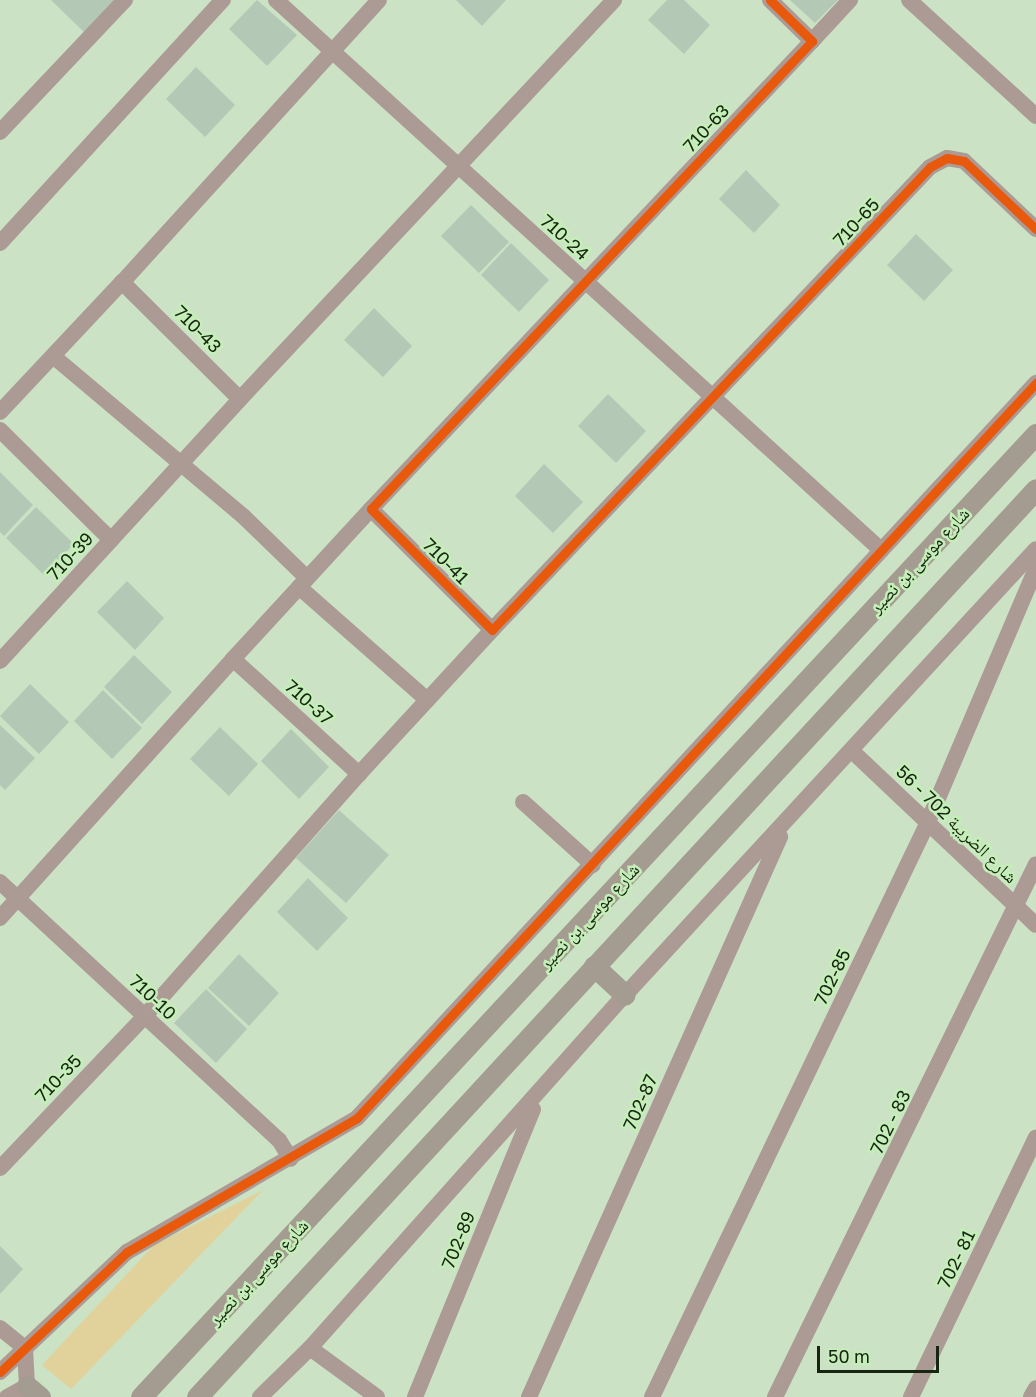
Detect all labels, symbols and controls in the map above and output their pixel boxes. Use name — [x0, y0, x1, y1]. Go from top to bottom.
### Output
street label: 710-63 — [678, 100, 734, 156]
street label: 710-65 — [828, 194, 884, 250]
street label: 710-24 — [536, 210, 594, 264]
street label: 710-43 — [170, 301, 226, 357]
street label: شارع موسى بن نصير — [864, 503, 974, 617]
street label: 710-39 — [42, 528, 98, 584]
street label: 710-41 — [419, 534, 473, 588]
street label: 710-37 — [281, 675, 337, 729]
street label: شارع الضريبة 702 - 56 — [892, 760, 1022, 888]
street label: شارع موسى بن نصير — [534, 859, 644, 973]
street label: 702-85 — [809, 946, 855, 1008]
street label: 710-10 — [125, 970, 181, 1024]
street label: 710-35 — [30, 1050, 86, 1106]
street label: 702-87 — [618, 1071, 662, 1133]
street label: 702 - 83 — [865, 1086, 915, 1158]
street label: 702-89 — [437, 1208, 479, 1272]
street label: شارع موسى بن نصير — [203, 1215, 313, 1329]
street label: 702- 81 — [933, 1226, 979, 1292]
scale bar — [820, 1334, 942, 1372]
text: 50 m — [828, 1345, 870, 1367]

